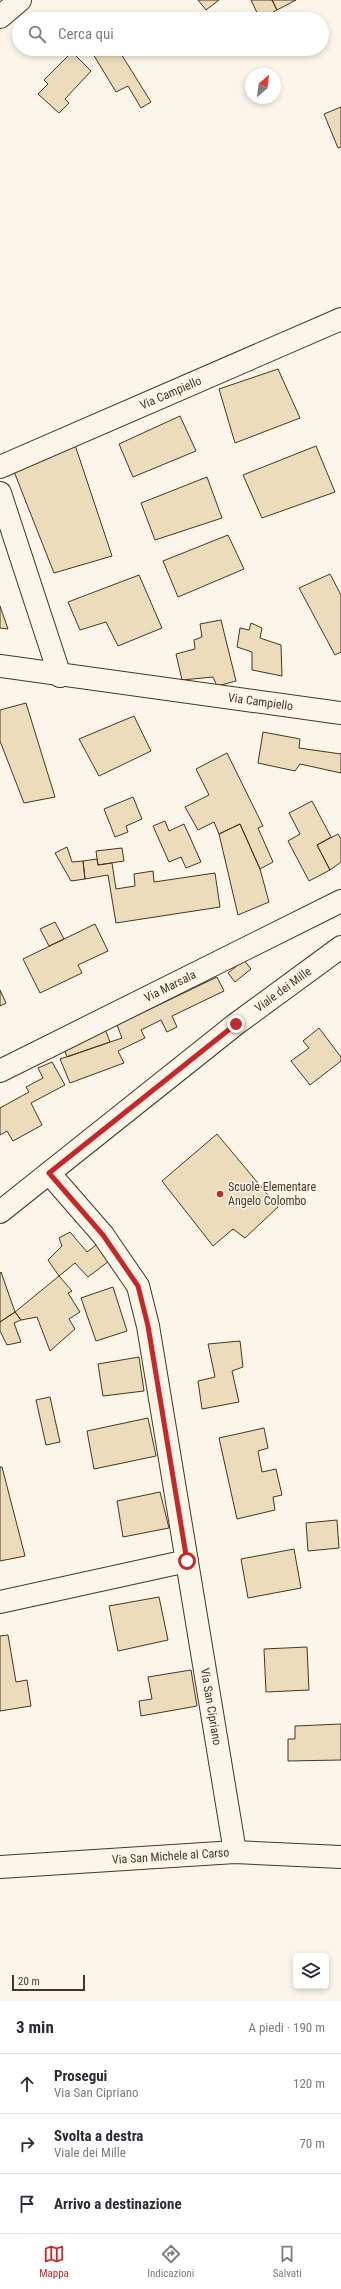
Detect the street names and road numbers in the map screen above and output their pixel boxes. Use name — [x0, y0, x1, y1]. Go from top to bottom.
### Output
street label: Via Campiello — [138, 373, 203, 412]
street label: Via Campiello — [227, 691, 294, 713]
street label: Viale dei Mille — [252, 964, 314, 1015]
street label: Via Marsala — [142, 967, 199, 1005]
street label: Via San Cipriano — [198, 1667, 224, 1746]
street label: Via San Michele al Carso — [112, 1845, 230, 1867]

